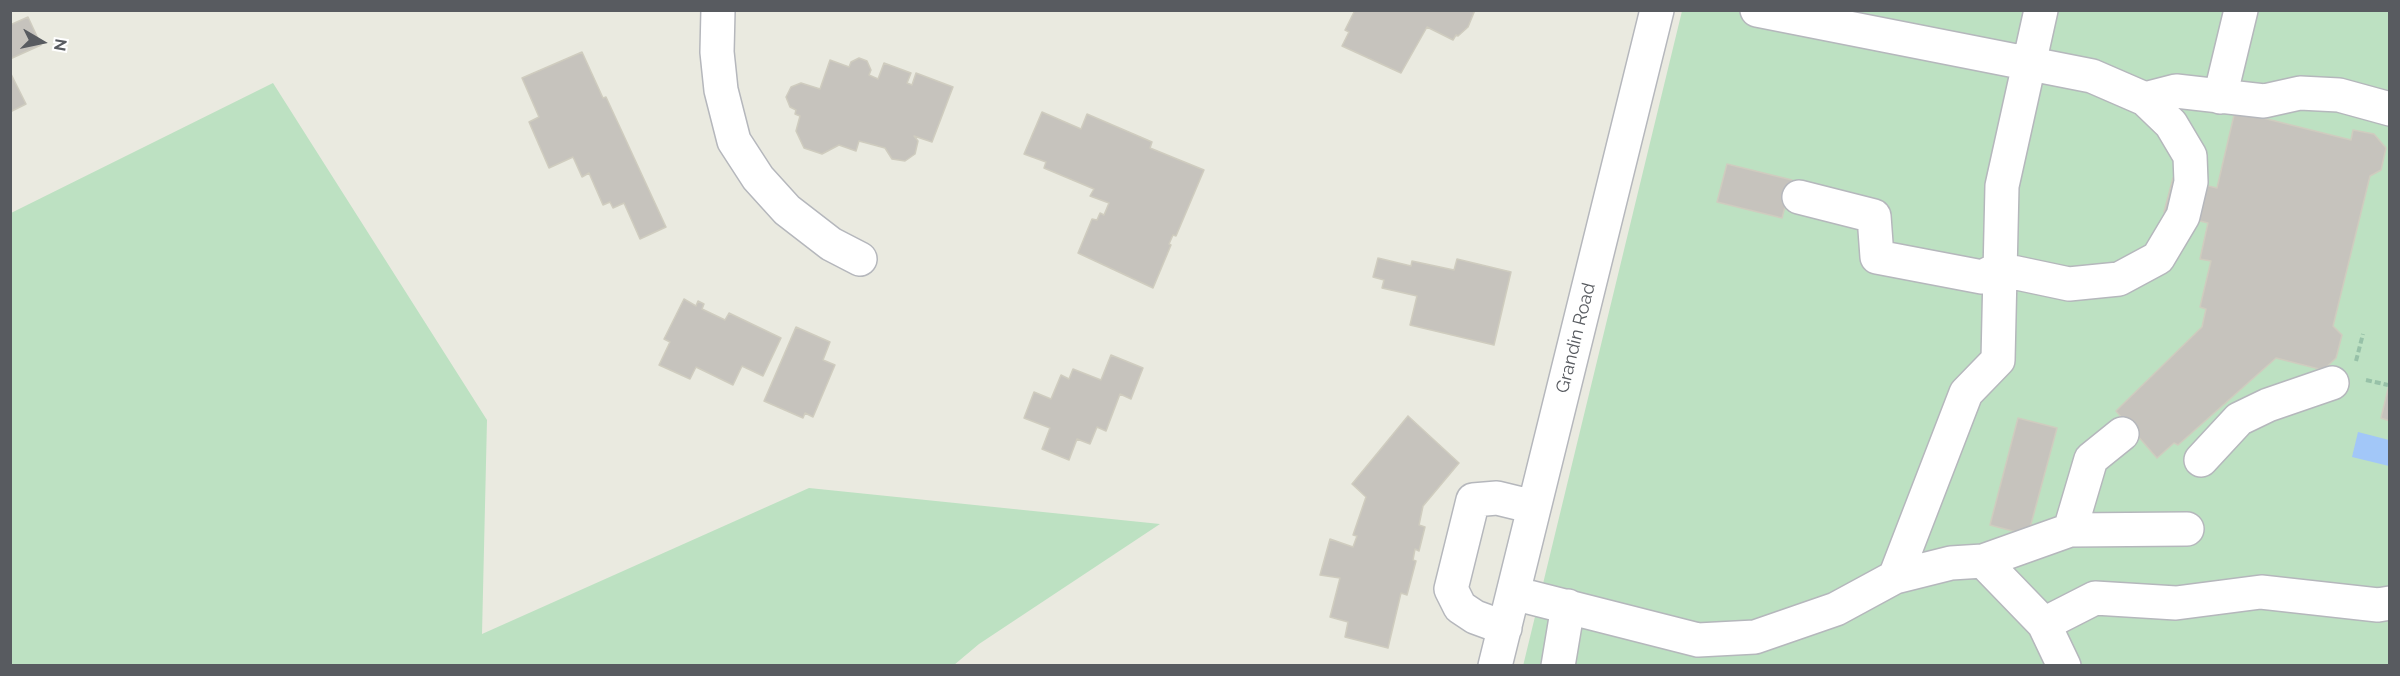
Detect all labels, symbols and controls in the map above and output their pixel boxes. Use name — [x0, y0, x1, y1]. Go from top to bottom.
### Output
north arrow — [12, 12, 72, 72]
text: N — [50, 37, 71, 52]
street label: Grandin Road — [1552, 281, 1600, 395]

